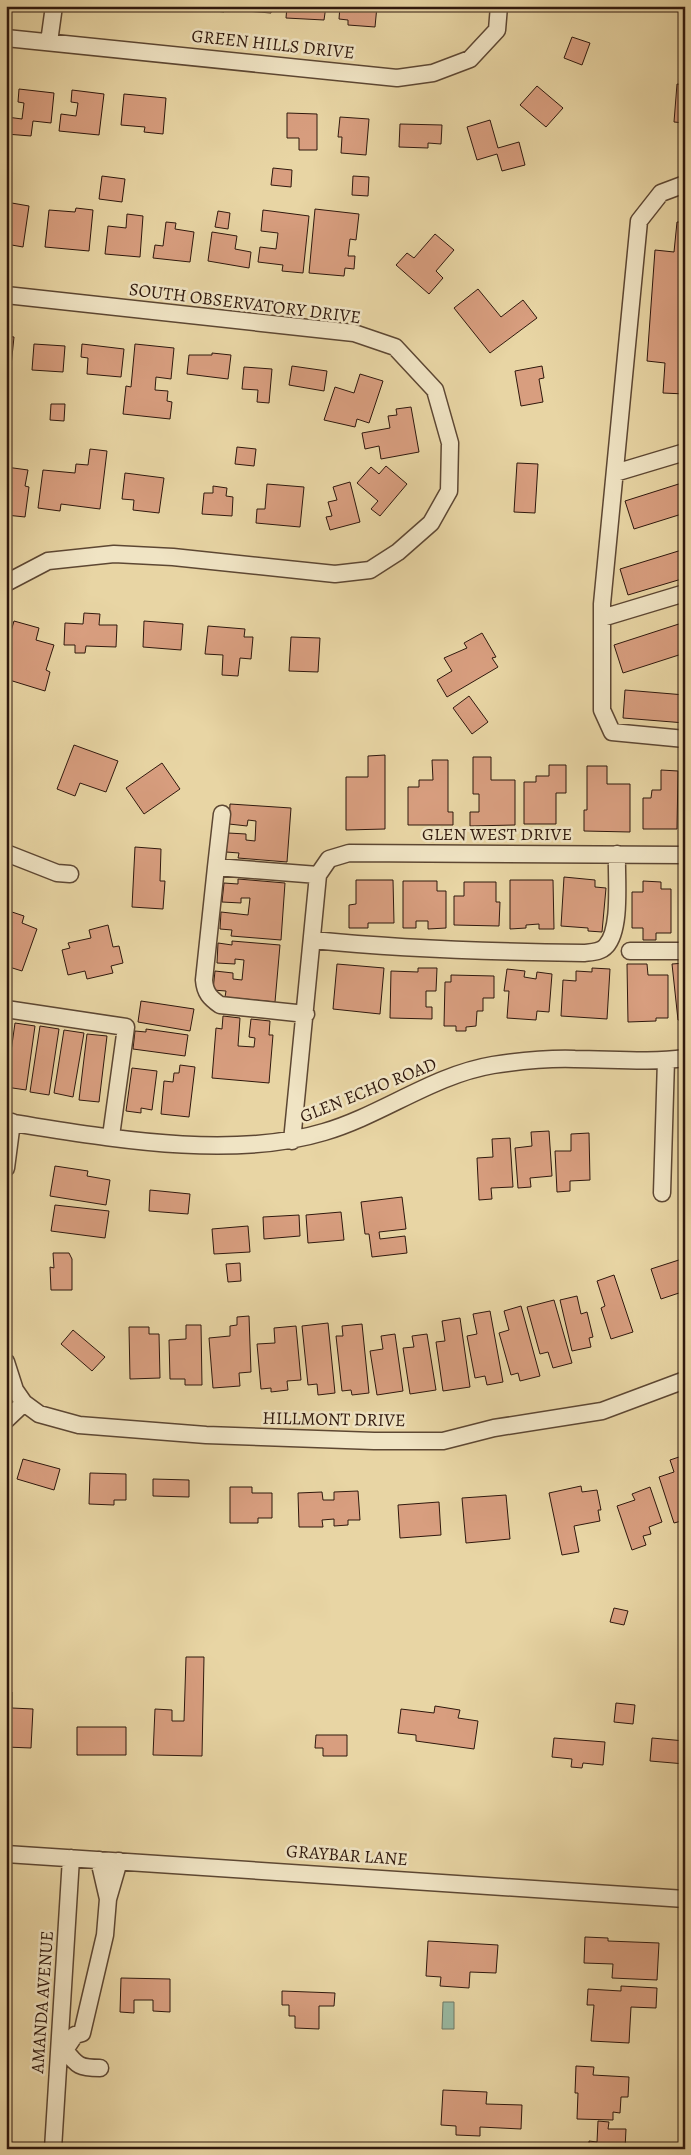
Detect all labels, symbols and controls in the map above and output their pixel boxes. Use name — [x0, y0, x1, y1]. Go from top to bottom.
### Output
street label: GREEN HILLS DRIVE — [190, 24, 356, 64]
street label: SOUTH OBSERVATORY DRIVE — [128, 277, 362, 329]
street label: GLEN WEST DRIVE — [422, 822, 572, 846]
street label: GLEN ECHO ROAD — [296, 1052, 440, 1128]
street label: HILLMONT DRIVE — [262, 1406, 406, 1432]
street label: GRAYBAR LANE — [285, 1839, 409, 1871]
street label: AMANDA AVENUE — [25, 1930, 59, 2075]

